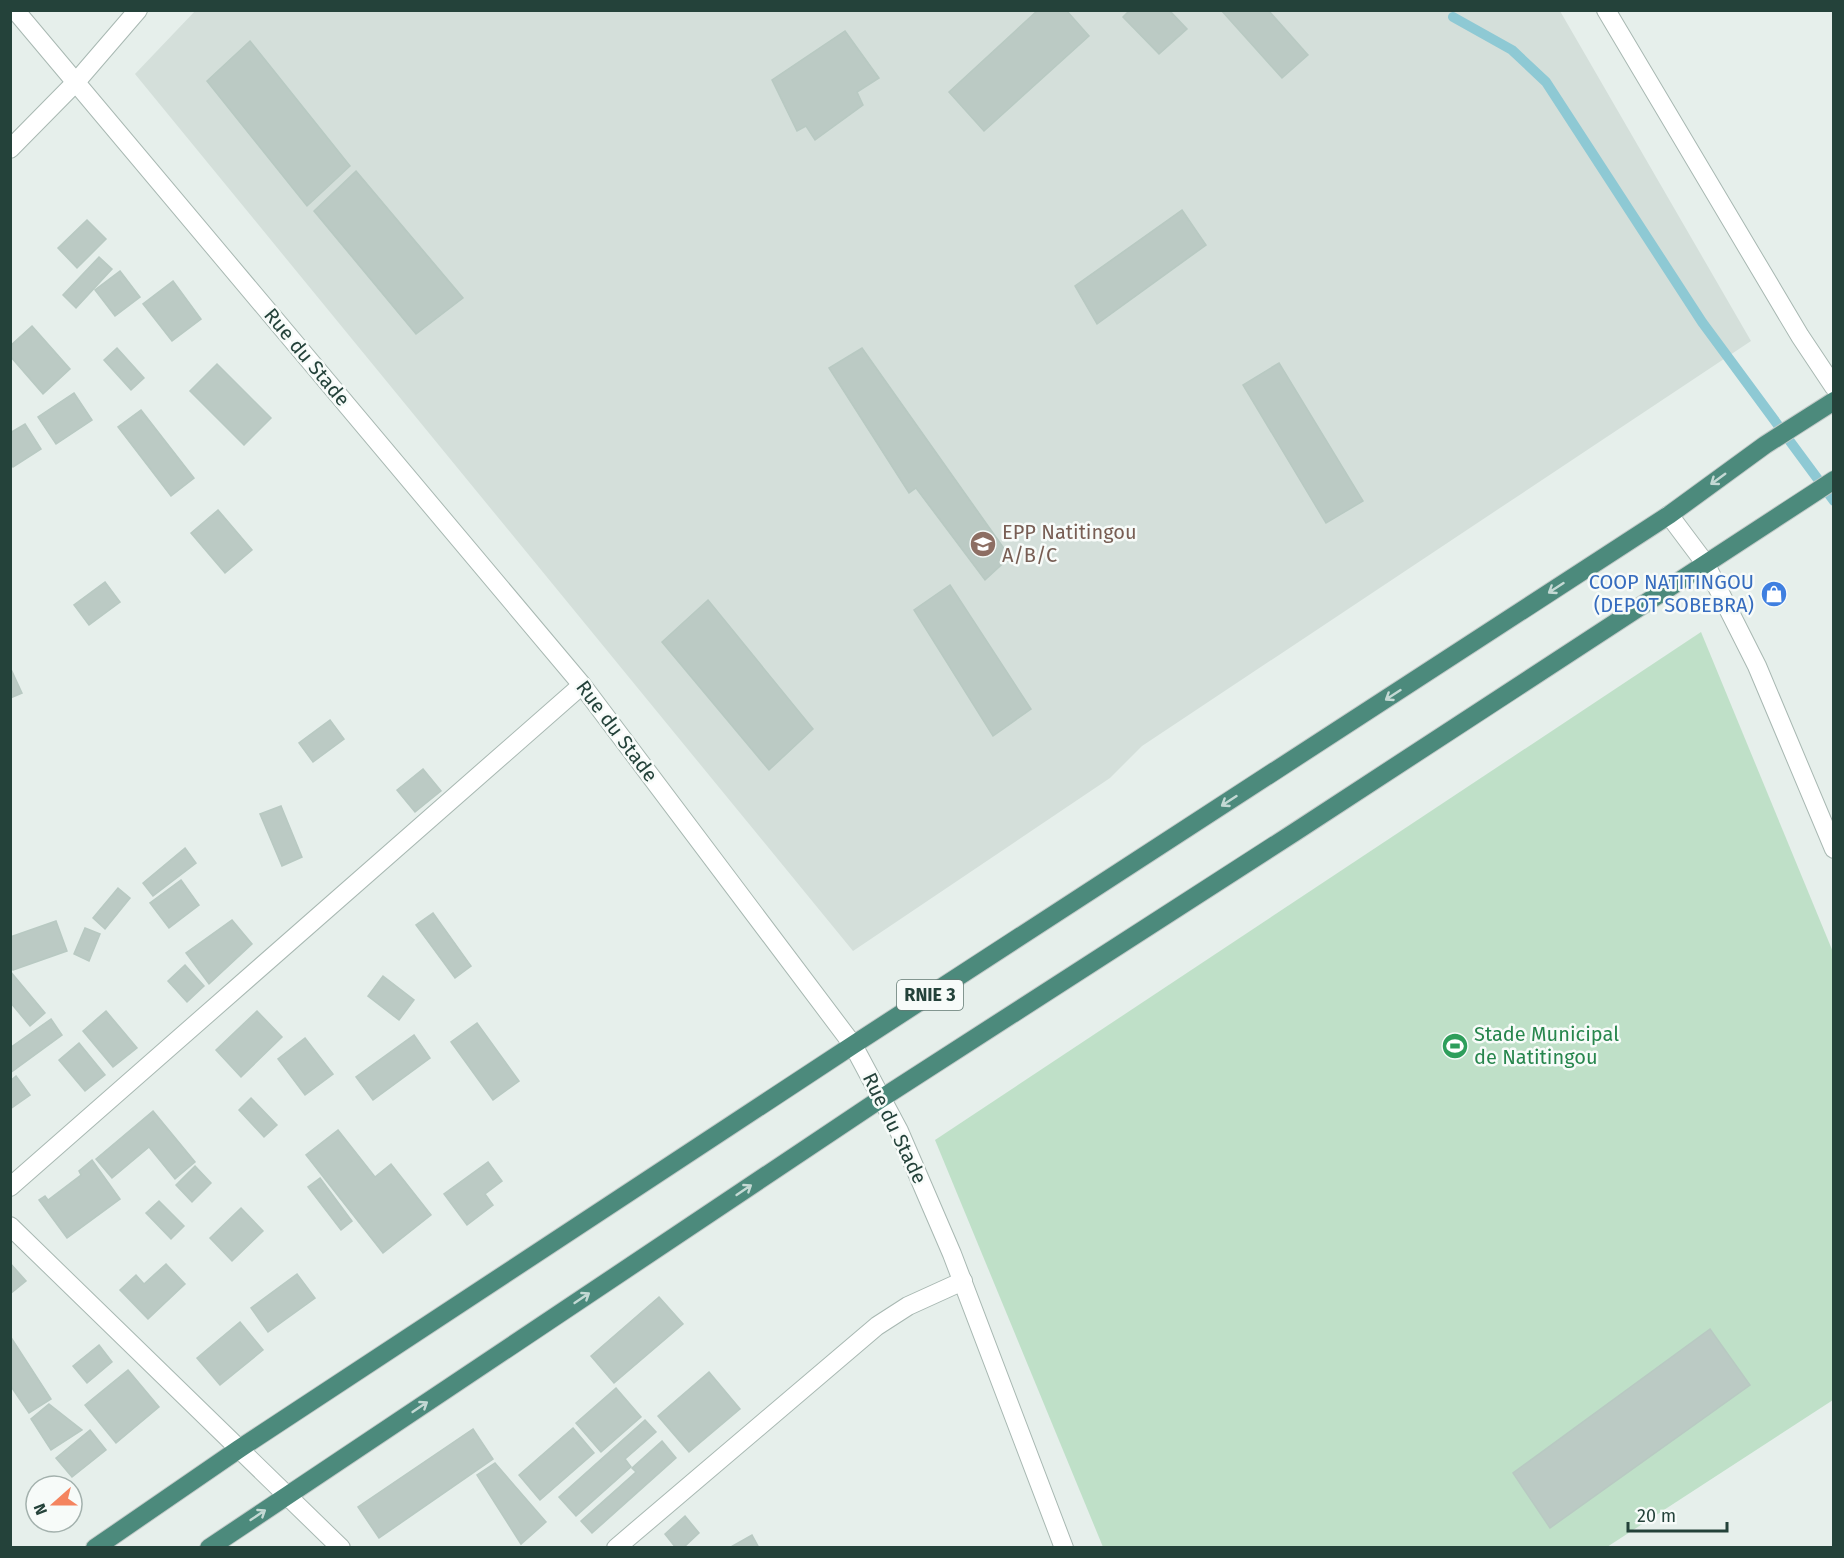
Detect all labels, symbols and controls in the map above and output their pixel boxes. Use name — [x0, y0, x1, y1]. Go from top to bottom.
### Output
street label: Rue du Stade — [259, 303, 355, 411]
one-way arrow — [1710, 473, 1726, 486]
place label: EPP Natitingou A/B/C — [1002, 520, 1137, 567]
school or university icon: EPP Natitingou A/B/C — [968, 529, 998, 559]
place label: COOP NATITINGOU (DEPOT SOBEBRA) — [1589, 570, 1754, 617]
shop icon: COOP NATITINGOU (DEPOT SOBEBRA) — [1759, 579, 1789, 609]
one-way arrow — [1548, 582, 1565, 595]
street label: Rue du Stade — [571, 676, 663, 786]
one-way arrow — [1385, 689, 1402, 701]
one-way arrow — [1222, 795, 1238, 807]
road number: RNIE 3 — [897, 980, 963, 1010]
place label: Stade Municipal de Natitingou — [1474, 1022, 1619, 1069]
sports icon: Stade Municipal de Natitingou — [1440, 1031, 1470, 1061]
street label: Rue du Stade — [858, 1069, 932, 1187]
one-way arrow — [736, 1184, 752, 1196]
one-way arrow — [573, 1292, 590, 1304]
one-way arrow — [411, 1401, 428, 1413]
north arrow — [24, 1474, 84, 1534]
scale bar — [1628, 1495, 1727, 1533]
text: N — [30, 1501, 51, 1518]
text: 20 m — [1637, 1505, 1676, 1527]
one-way arrow — [249, 1509, 266, 1521]

